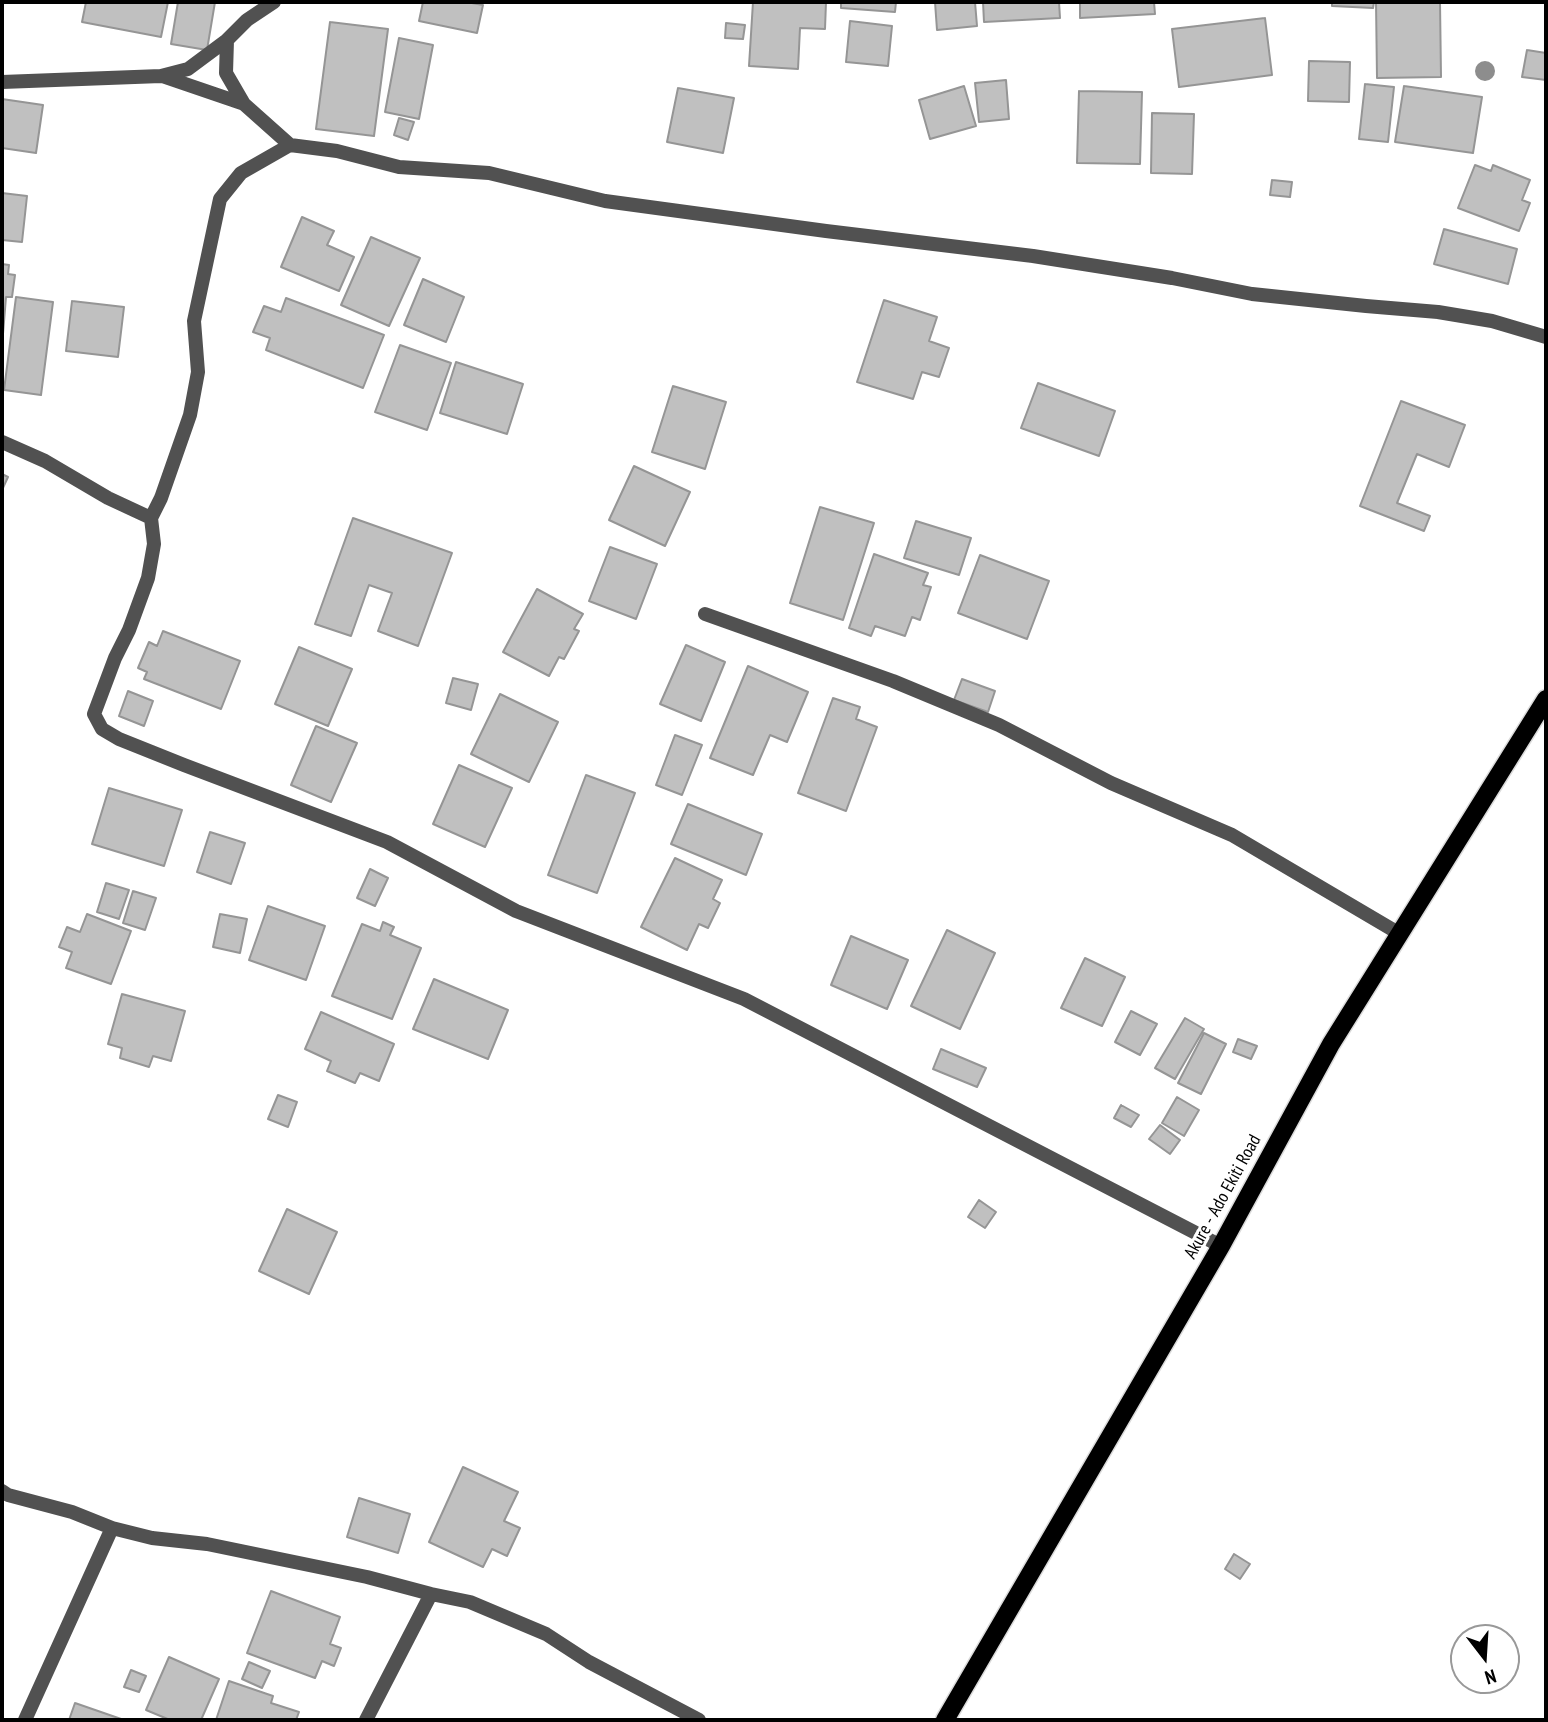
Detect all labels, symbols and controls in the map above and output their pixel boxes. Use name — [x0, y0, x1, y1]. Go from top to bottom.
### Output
street label: Akure - Ado Ekiti Road — [1180, 1131, 1266, 1263]
north arrow — [1450, 1624, 1520, 1694]
text: N — [1482, 1664, 1499, 1690]

